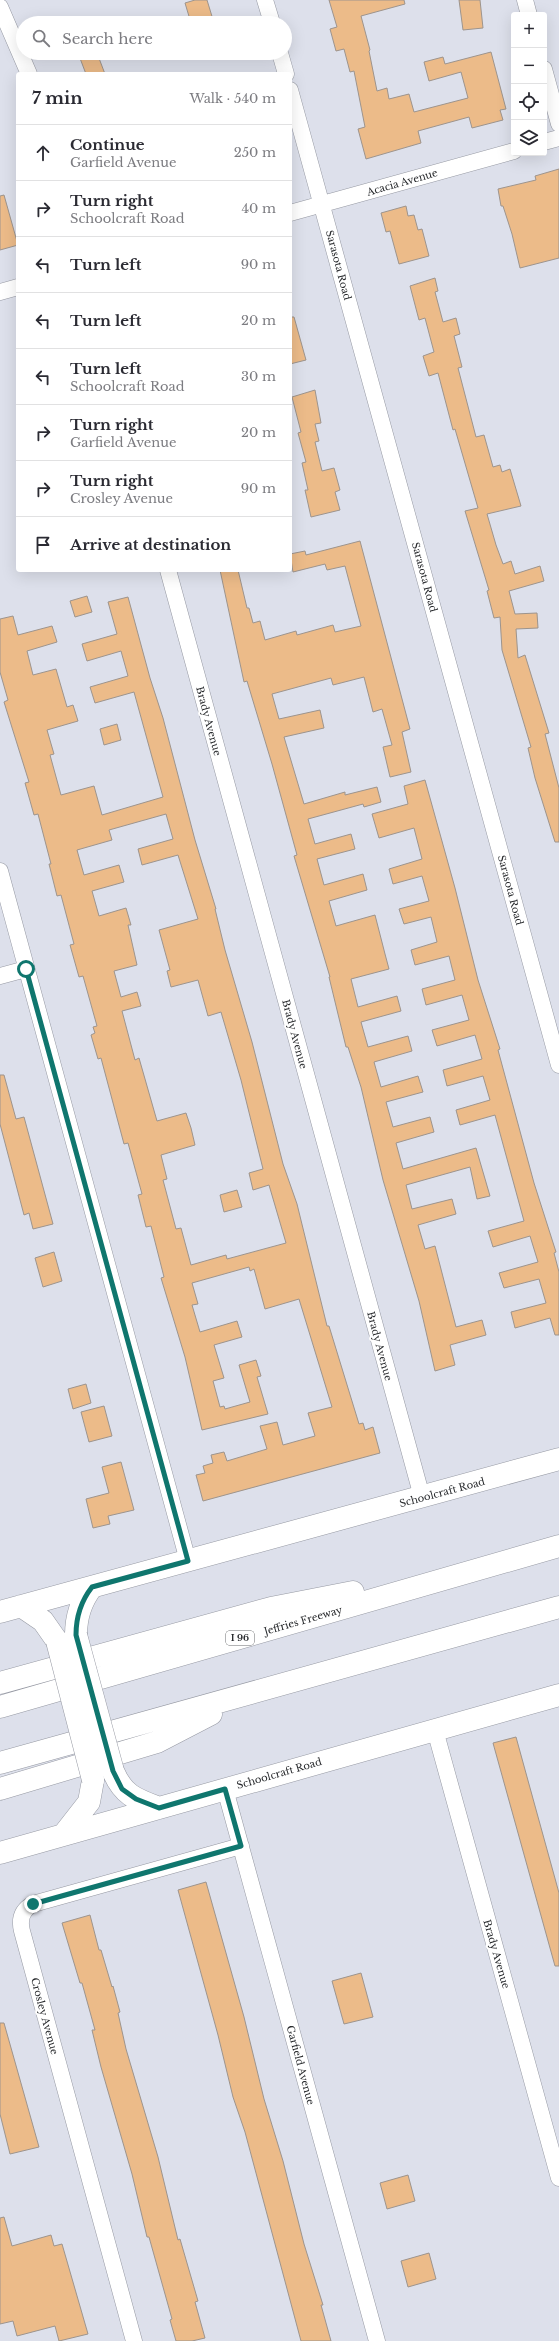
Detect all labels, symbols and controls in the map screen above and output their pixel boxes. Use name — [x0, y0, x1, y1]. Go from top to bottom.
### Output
map controls — [511, 12, 547, 156]
button: + — [511, 12, 547, 48]
search box — [16, 16, 292, 60]
icon: search — [30, 27, 52, 49]
text: Search here — [62, 29, 153, 48]
button: − — [511, 48, 547, 84]
button: locate — [511, 84, 547, 120]
text: 7 min — [32, 88, 83, 109]
text: Walk · 540 m — [189, 90, 276, 107]
button: layers — [511, 120, 547, 156]
text: Continue — [70, 135, 145, 154]
icon: ahead — [32, 142, 54, 164]
text: 250 m — [234, 144, 276, 161]
text: Garfield Avenue — [70, 154, 176, 171]
street label: Acacia Avenue — [364, 166, 439, 199]
text: Turn right — [70, 191, 153, 210]
icon: right — [32, 198, 54, 220]
text: 40 m — [241, 200, 276, 217]
text: Schoolcraft Road — [70, 210, 185, 227]
street label: Sarasota Road — [323, 229, 354, 302]
icon: left — [32, 254, 54, 276]
text: Turn left — [70, 255, 141, 274]
text: 90 m — [241, 256, 276, 273]
icon: left — [32, 310, 54, 332]
text: Turn left — [70, 311, 141, 330]
text: 20 m — [241, 312, 276, 329]
text: Turn left — [70, 359, 141, 378]
icon: left — [32, 366, 54, 388]
text: 30 m — [241, 368, 276, 385]
text: Schoolcraft Road — [70, 378, 185, 395]
text: Turn right — [70, 415, 153, 434]
icon: right — [32, 422, 54, 444]
text: 20 m — [241, 424, 276, 441]
text: Garfield Avenue — [70, 434, 176, 451]
text: Turn right — [70, 471, 153, 490]
icon: right — [32, 478, 54, 500]
text: 90 m — [241, 480, 276, 497]
text: Crosley Avenue — [70, 490, 173, 507]
icon: arrive — [32, 534, 54, 556]
text: Arrive at destination — [70, 535, 231, 554]
street label: Sarasota Road — [409, 541, 440, 614]
street label: Brady Avenue — [193, 685, 224, 758]
street label: Sarasota Road — [495, 854, 526, 927]
route start — [17, 960, 35, 978]
street label: Brady Avenue — [279, 998, 310, 1071]
street label: Brady Avenue — [364, 1310, 395, 1383]
street label: Schoolcraft Road — [398, 1475, 487, 1510]
street label: Jeffries Freeway — [261, 1603, 344, 1638]
road number: I 96 — [226, 1631, 254, 1645]
street label: Schoolcraft Road — [235, 1755, 323, 1792]
route end — [24, 1895, 42, 1913]
street label: Brady Avenue — [480, 1918, 513, 1990]
street label: Crosley Avenue — [28, 1976, 61, 2056]
street label: Garfield Avenue — [284, 2024, 317, 2107]

